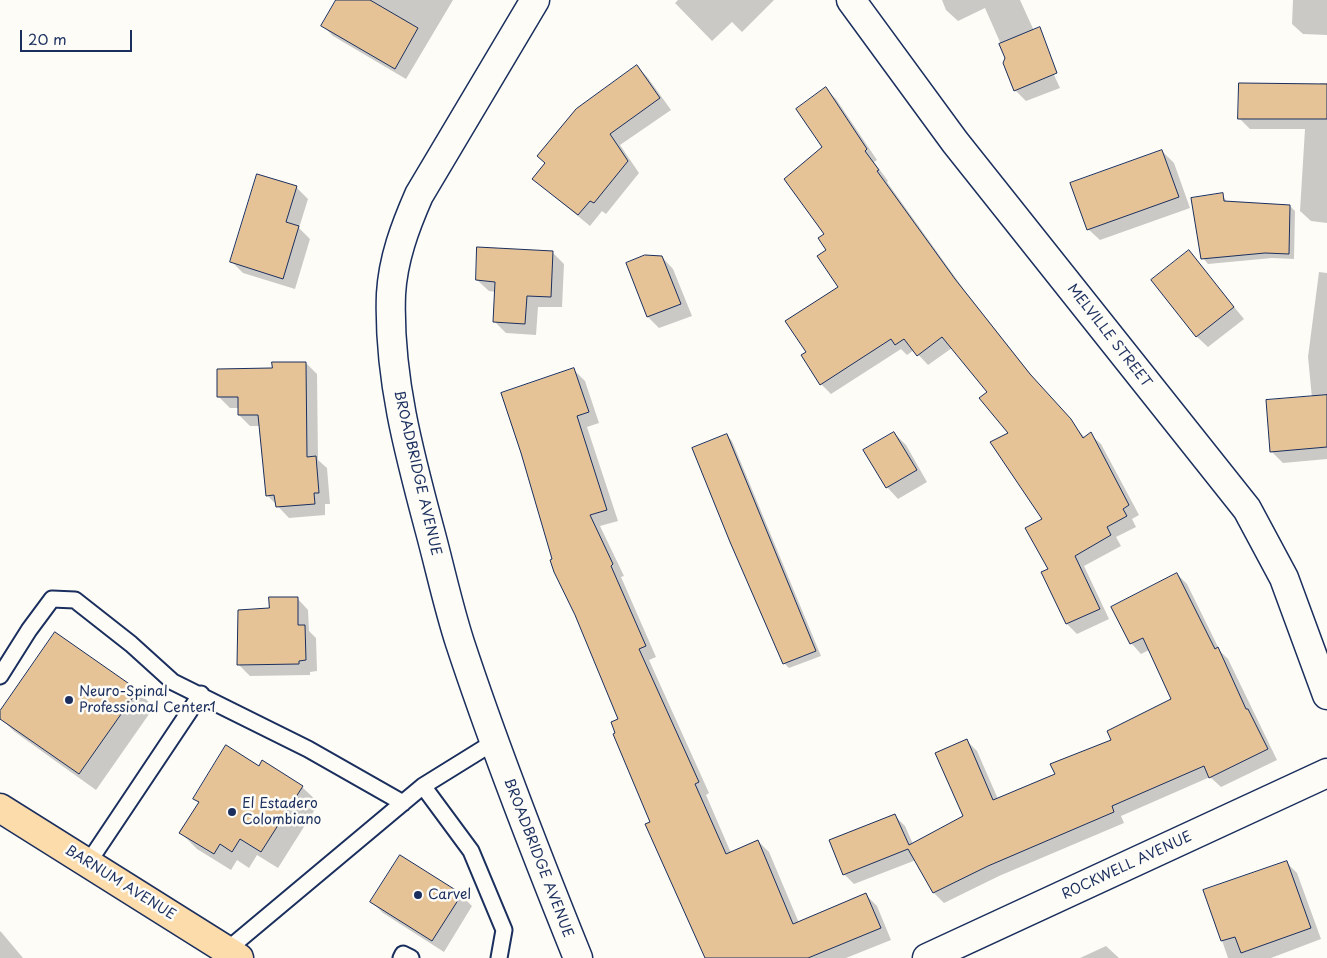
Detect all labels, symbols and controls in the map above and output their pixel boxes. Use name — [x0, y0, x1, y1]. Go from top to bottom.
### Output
scale bar — [22, 20, 135, 52]
text: 20 m — [28, 27, 67, 50]
street label: MELVILLE STREET — [1063, 281, 1155, 391]
street label: BROADBRIDGE AVENUE — [390, 389, 444, 557]
place label: Neuro-Spinal Professional Center1 — [79, 684, 216, 716]
marker: Neuro-Spinal Professional Center1 — [63, 694, 75, 706]
street label: BROADBRIDGE AVENUE — [500, 776, 576, 940]
place label: El Estadero Colombiano — [242, 796, 321, 829]
marker: El Estadero Colombiano — [226, 806, 238, 818]
street label: ROCKWELL AVENUE — [1059, 829, 1195, 903]
street label: BARNUM AVENUE — [62, 842, 178, 924]
place label: Carvel — [428, 887, 471, 903]
marker: Carvel — [412, 889, 424, 901]

